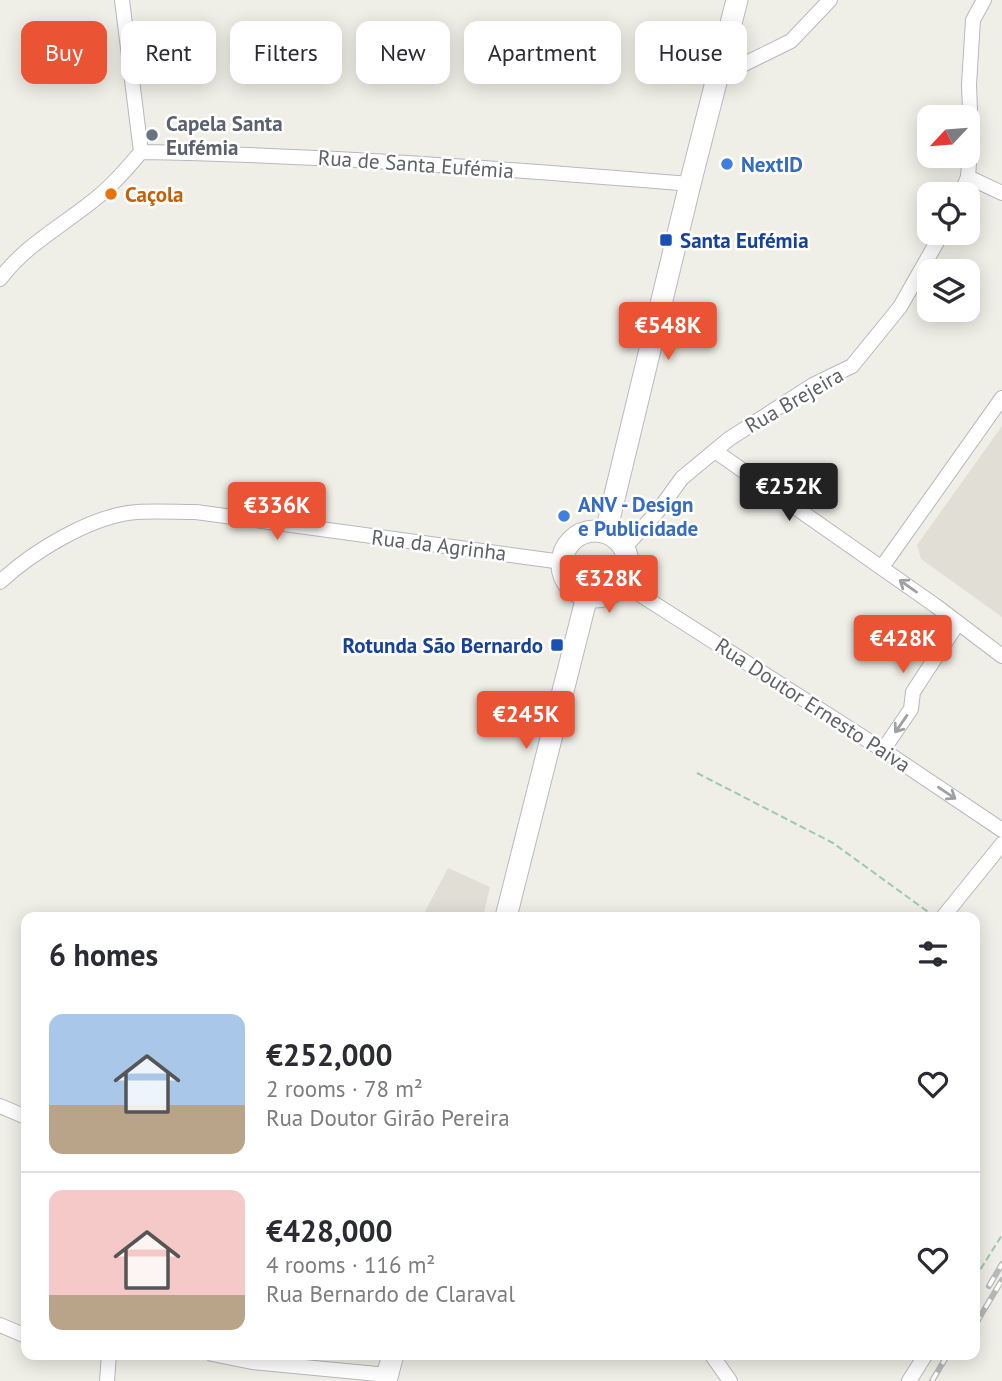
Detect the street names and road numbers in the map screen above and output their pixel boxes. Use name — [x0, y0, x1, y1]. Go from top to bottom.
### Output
street label: Rua de Santa Eufémia — [317, 144, 515, 184]
street label: Rua Brejeira — [740, 361, 848, 439]
street label: Rua da Agrinha — [370, 523, 508, 567]
street label: Rua Doutor Ernesto Paiva — [710, 632, 916, 778]

